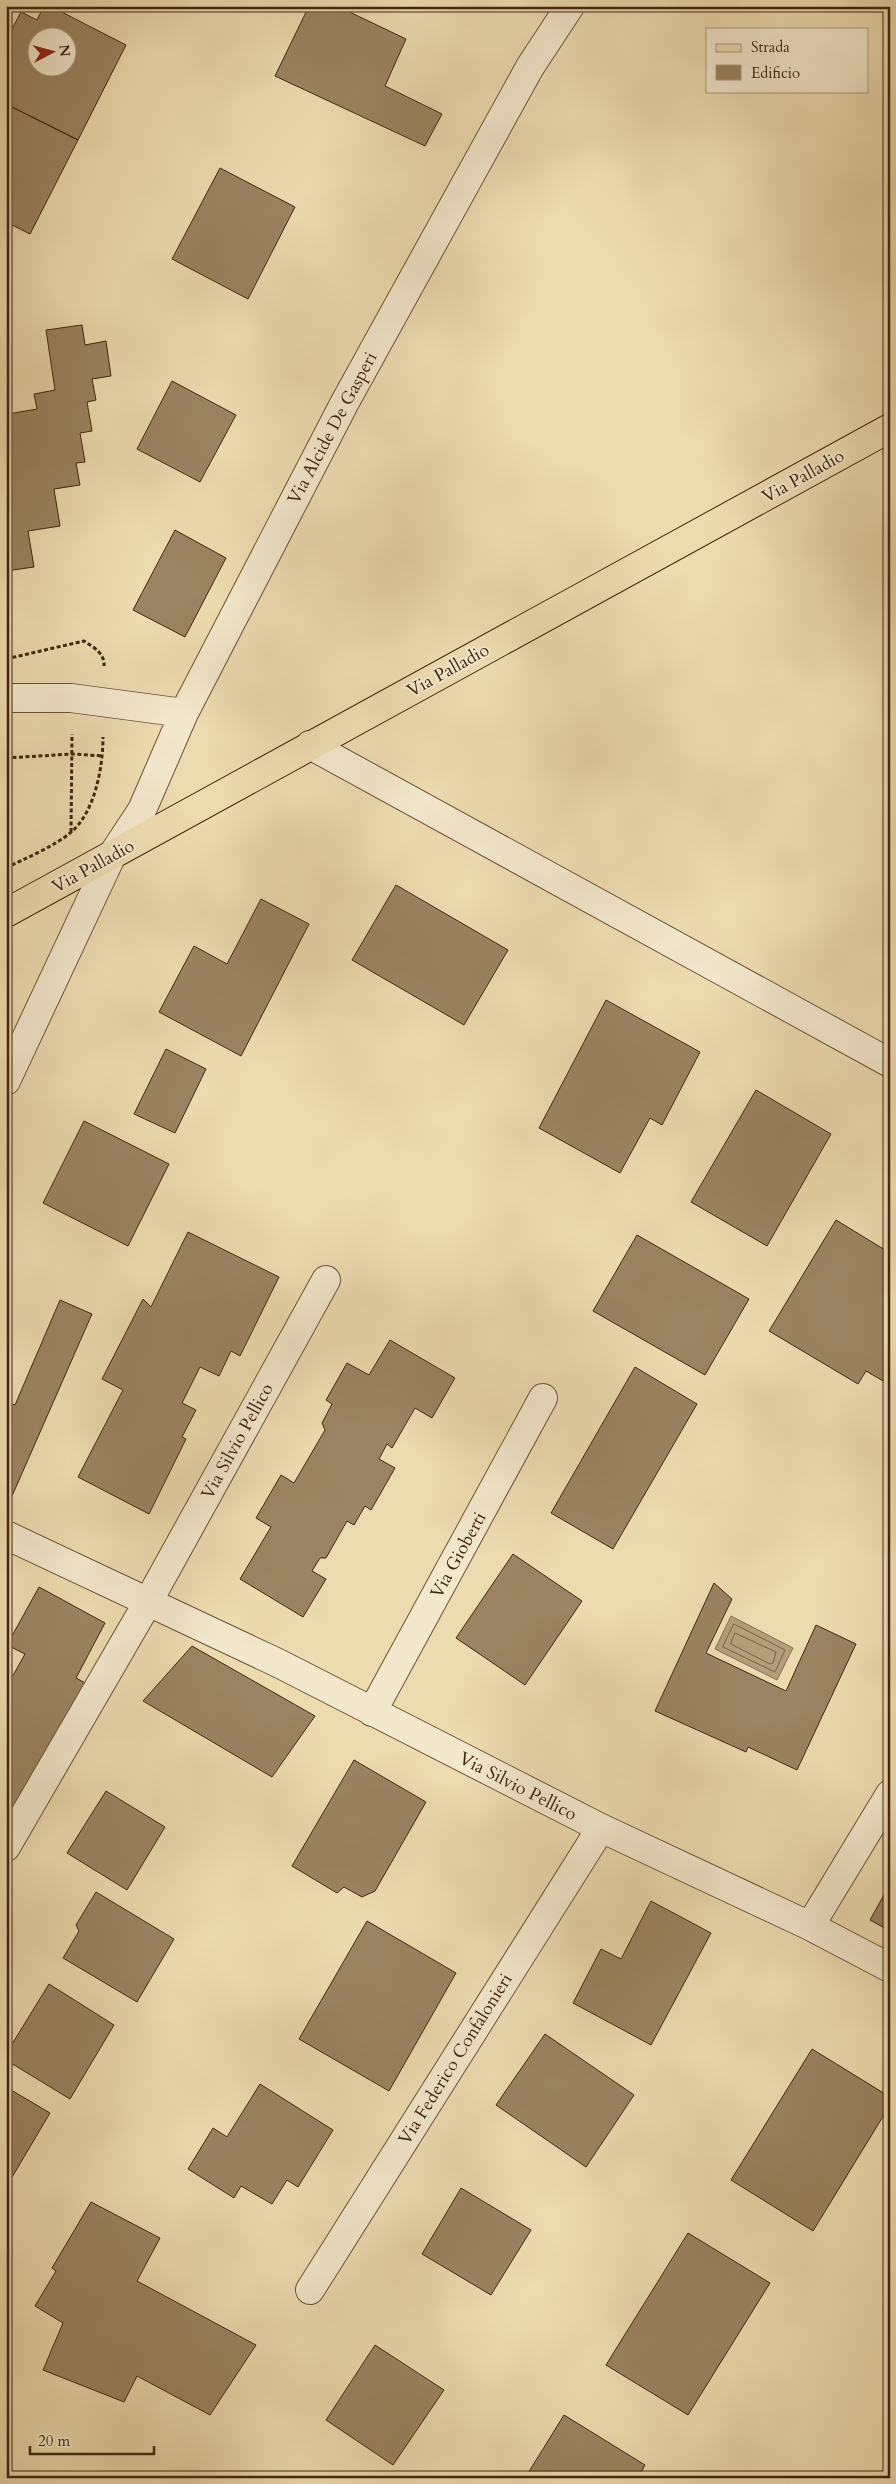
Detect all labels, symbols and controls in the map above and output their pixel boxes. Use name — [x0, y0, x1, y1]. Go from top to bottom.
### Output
north arrow — [28, 28, 78, 78]
legend — [706, 28, 868, 92]
text: Strada — [751, 37, 790, 57]
text: N — [54, 44, 75, 58]
text: Edificio — [751, 63, 800, 83]
street label: Via Alcide De Gasperi — [282, 348, 383, 509]
street label: Via Palladio — [758, 443, 849, 509]
street label: Via Palladio — [403, 637, 494, 703]
street label: Via Palladio — [48, 833, 139, 899]
street label: Via Silvio Pellico — [195, 1378, 280, 1504]
street label: Via Gioberti — [424, 1508, 492, 1603]
street label: Via Silvio Pellico — [455, 1746, 581, 1827]
street label: Via Federico Confalonieri — [392, 1969, 518, 2150]
scale bar — [30, 2424, 154, 2456]
text: 20 m — [38, 2431, 70, 2451]

